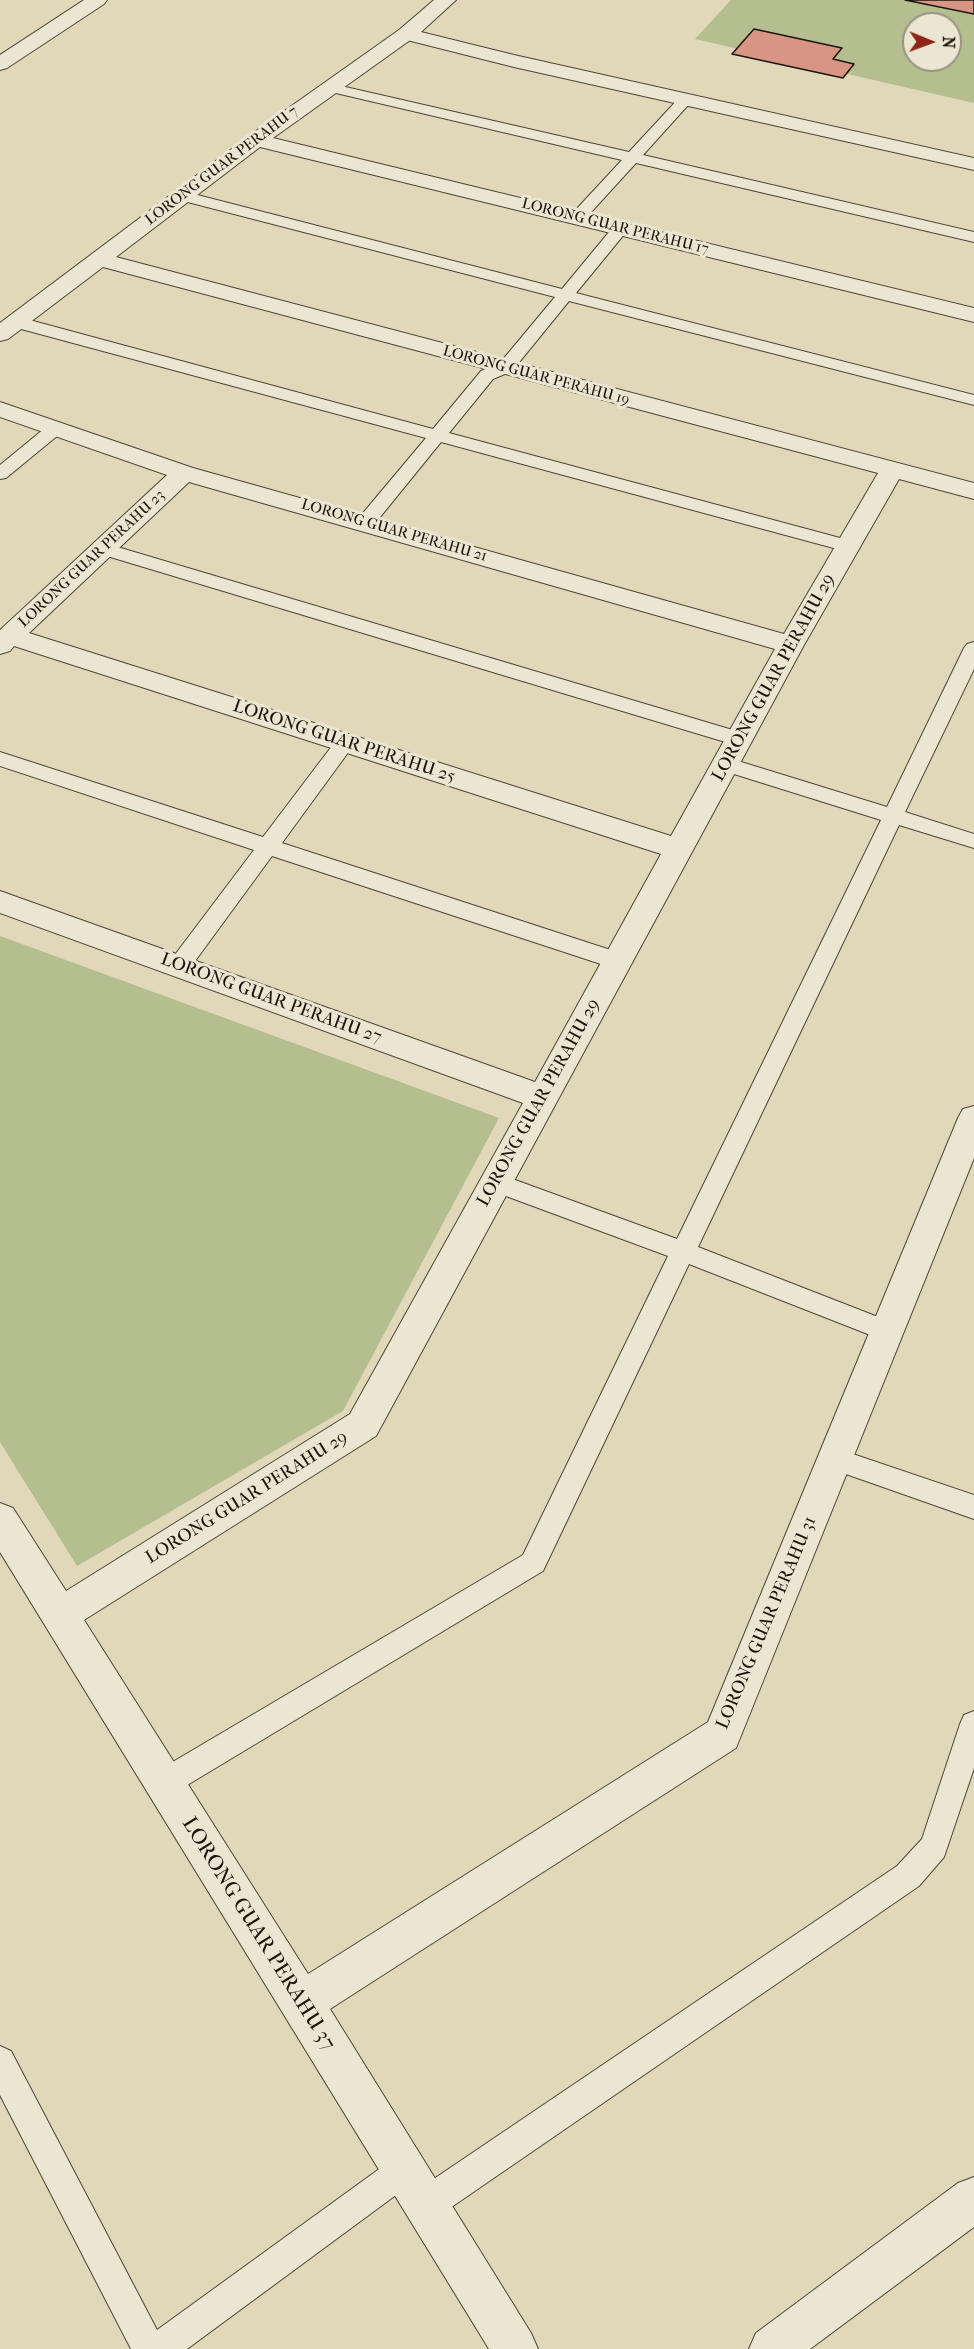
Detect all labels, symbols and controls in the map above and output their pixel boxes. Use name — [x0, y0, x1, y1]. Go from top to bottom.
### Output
north arrow — [902, 12, 962, 72]
text: N — [939, 36, 958, 49]
street label: LORONG GUAR PERAHU 7 — [142, 103, 302, 229]
street label: LORONG GUAR PERAHU 17 — [520, 195, 710, 259]
street label: LORONG GUAR PERAHU 19 — [441, 342, 631, 410]
street label: LORONG GUAR PERAHU 23 — [15, 486, 169, 632]
street label: LORONG GUAR PERAHU 21 — [299, 496, 489, 566]
street label: LORONG GUAR PERAHU 29 — [708, 570, 840, 786]
street label: LORONG GUAR PERAHU 25 — [230, 696, 458, 788]
street label: LORONG GUAR PERAHU 27 — [158, 949, 384, 1049]
street label: LORONG GUAR PERAHU 29 — [473, 995, 605, 1211]
street label: LORONG GUAR PERAHU 29 — [142, 1427, 352, 1569]
street label: LORONG GUAR PERAHU 31 — [712, 1513, 822, 1733]
street label: LORONG GUAR PERAHU 37 — [176, 1813, 340, 2055]

